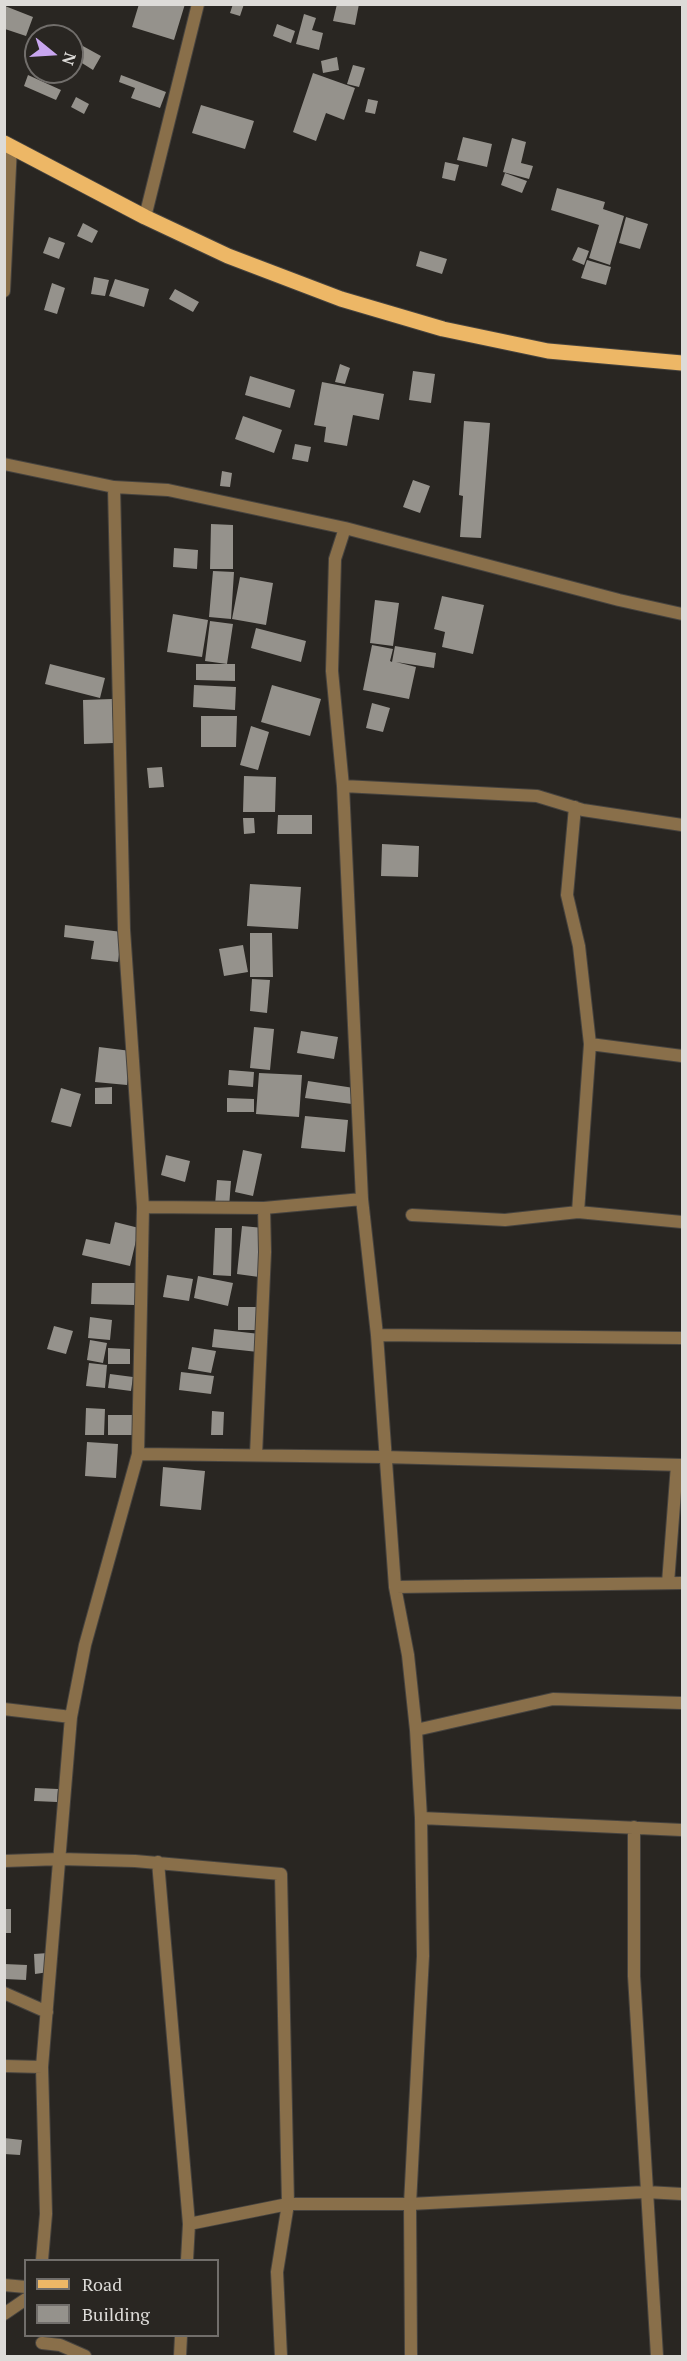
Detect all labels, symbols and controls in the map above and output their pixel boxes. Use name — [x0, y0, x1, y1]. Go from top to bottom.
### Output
north arrow — [24, 24, 84, 84]
text: N — [57, 50, 82, 68]
legend — [24, 2259, 219, 2337]
text: Road — [82, 2272, 122, 2296]
text: Building — [82, 2302, 150, 2326]

